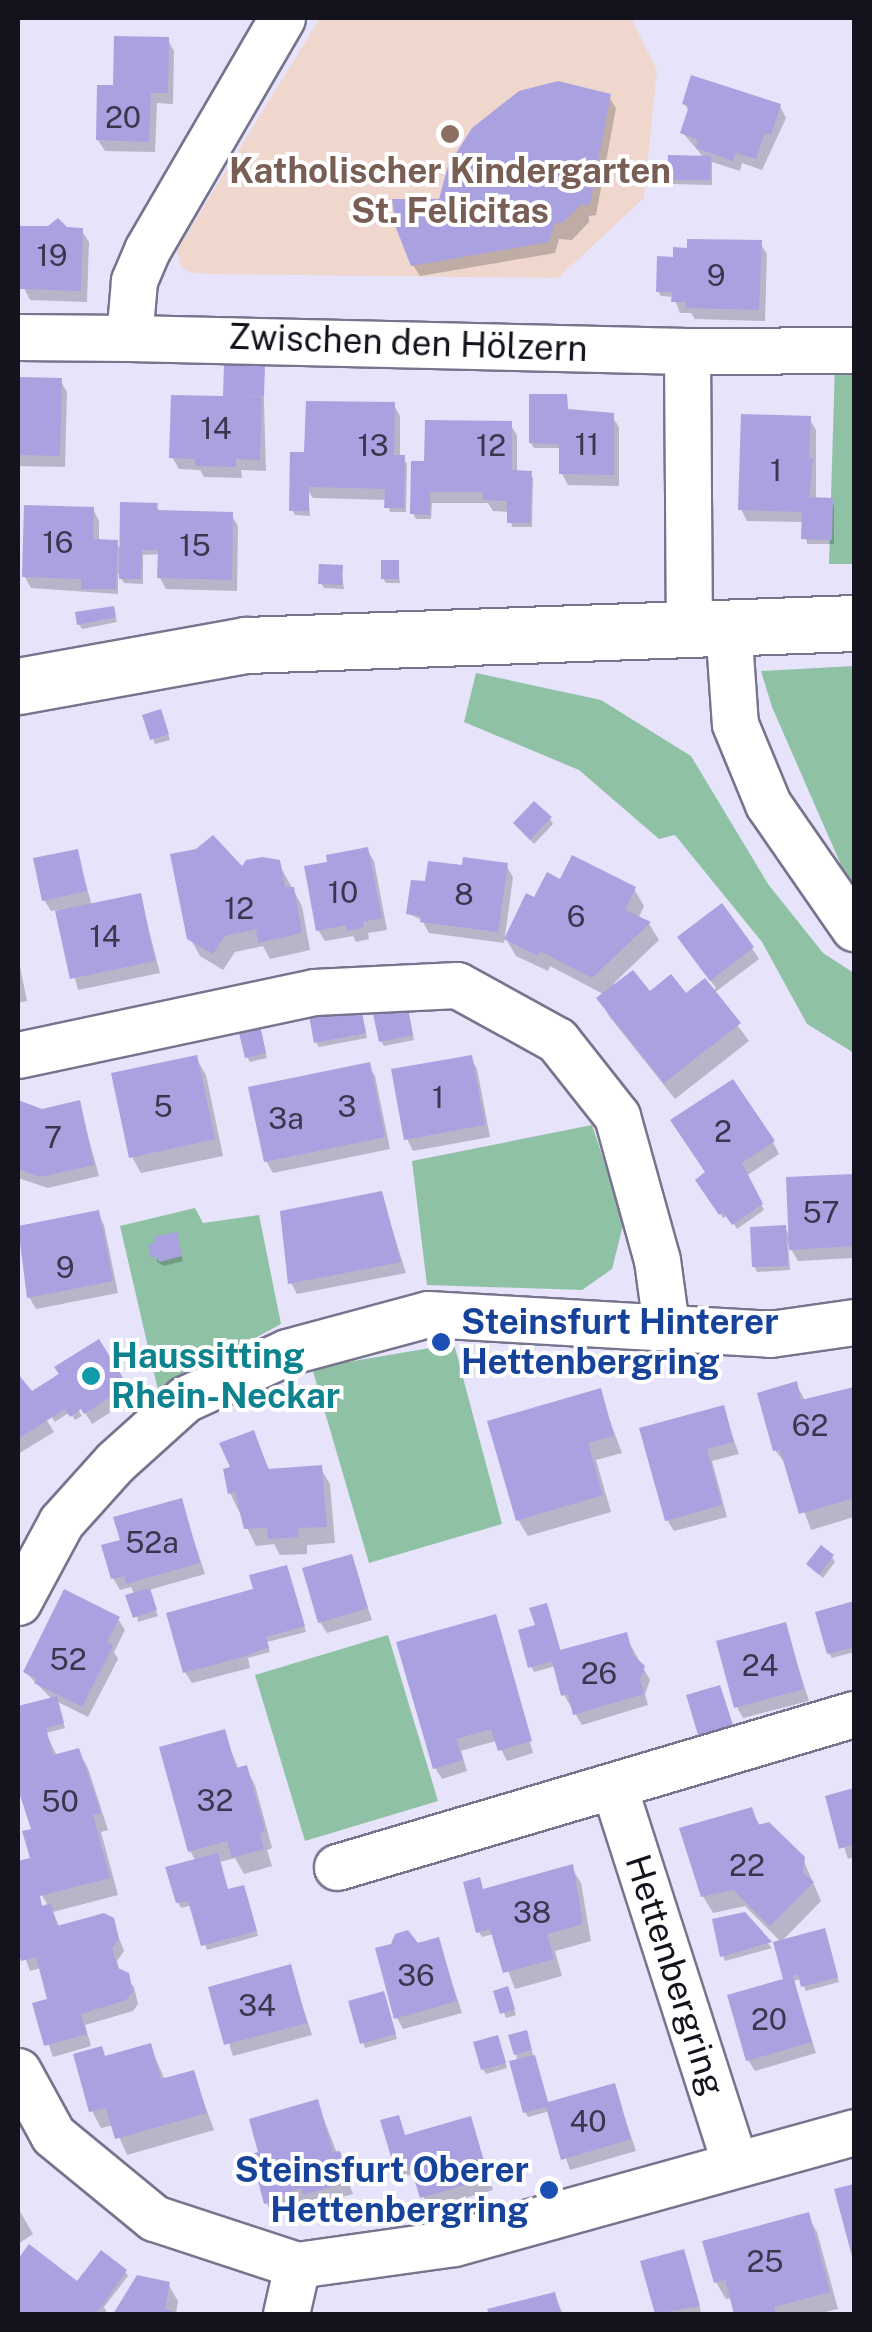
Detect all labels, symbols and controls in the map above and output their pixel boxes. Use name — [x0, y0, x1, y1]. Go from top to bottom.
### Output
house number: 20 — [105, 99, 141, 135]
marker: Katholischer Kindergarten St. Felicitas — [439, 123, 461, 145]
place label: Katholischer Kindergarten St. Felicitas — [229, 150, 671, 232]
house number: 19 — [37, 237, 67, 273]
house number: 9 — [707, 257, 725, 293]
street label: Zwischen den Hölzern — [227, 316, 589, 370]
house number: 14 — [200, 410, 232, 446]
house number: 11 — [575, 426, 599, 462]
house number: 13 — [357, 427, 389, 463]
house number: 12 — [476, 427, 506, 463]
house number: 1 — [770, 452, 782, 488]
house number: 16 — [43, 524, 73, 560]
house number: 15 — [179, 527, 211, 563]
house number: 10 — [328, 874, 358, 910]
house number: 8 — [454, 876, 474, 912]
house number: 12 — [224, 890, 254, 926]
house number: 6 — [567, 898, 585, 934]
house number: 14 — [89, 918, 121, 954]
house number: 1 — [432, 1079, 444, 1115]
house number: 5 — [153, 1088, 173, 1124]
house number: 3 — [338, 1088, 356, 1124]
house number: 3a — [268, 1100, 304, 1136]
house number: 2 — [714, 1113, 732, 1149]
house number: 7 — [44, 1119, 62, 1155]
house number: 57 — [802, 1194, 840, 1230]
house number: 9 — [56, 1249, 74, 1285]
place label: Steinsfurt Hinterer Hettenbergring — [461, 1301, 779, 1383]
marker: Steinsfurt Hinterer Hettenbergring — [430, 1331, 452, 1353]
place label: Haussitting Rhein-Neckar — [111, 1335, 340, 1417]
marker: Haussitting Rhein-Neckar — [80, 1365, 102, 1387]
house number: 62 — [792, 1407, 828, 1443]
house number: 52a — [125, 1524, 179, 1560]
house number: 52 — [49, 1641, 87, 1677]
house number: 24 — [742, 1647, 778, 1683]
house number: 26 — [581, 1655, 617, 1691]
house number: 32 — [197, 1782, 233, 1818]
house number: 50 — [41, 1783, 79, 1819]
house number: 22 — [729, 1847, 765, 1883]
street label: Hettenbergring — [616, 1849, 734, 2101]
house number: 38 — [513, 1894, 551, 1930]
house number: 36 — [397, 1957, 435, 1993]
house number: 34 — [238, 1987, 276, 2023]
house number: 20 — [751, 2001, 787, 2037]
house number: 40 — [569, 2103, 607, 2139]
place label: Steinsfurt Oberer Hettenbergring — [235, 2149, 529, 2231]
marker: Steinsfurt Oberer Hettenbergring — [538, 2179, 560, 2201]
house number: 25 — [746, 2243, 784, 2279]

